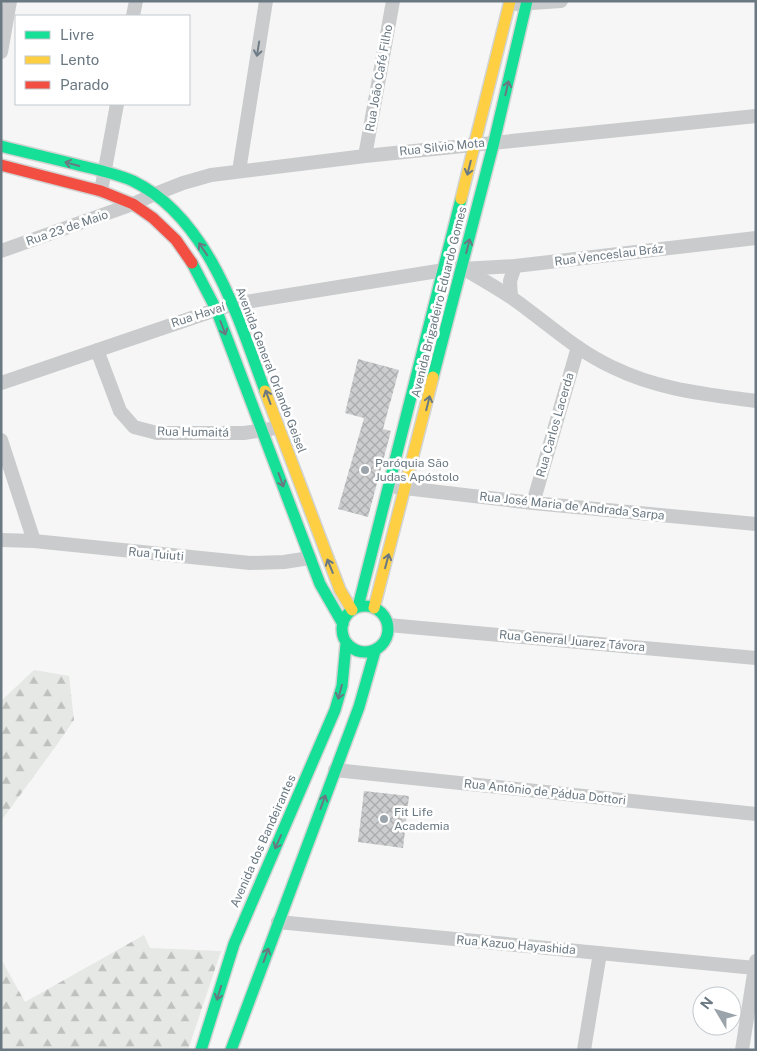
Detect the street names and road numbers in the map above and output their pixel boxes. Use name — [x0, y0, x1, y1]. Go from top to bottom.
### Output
street label: Rua João Café Filho — [363, 23, 395, 133]
street label: Rua Silvio Mota — [399, 136, 485, 158]
street label: Avenida Brigadeiro Eduardo Gomes — [408, 205, 470, 399]
street label: Rua 23 de Maio — [24, 207, 110, 249]
street label: Rua Venceslau Bráz — [554, 241, 665, 269]
street label: Avenida General Orlando Geisel — [233, 285, 309, 455]
street label: Rua Havaí — [169, 299, 228, 330]
street label: Rua Carlos Lacerda — [533, 371, 577, 479]
street label: Rua Humaitá — [157, 424, 229, 440]
street label: Rua José Maria de Andrada Sarpa — [479, 489, 665, 523]
street label: Rua Tuiuti — [128, 545, 184, 563]
street label: Rua General Juarez Távora — [498, 628, 646, 654]
street label: Avenida dos Bandeirantes — [227, 773, 299, 909]
street label: Rua Antônio de Pádua Dottori — [463, 777, 627, 807]
street label: Rua Kazuo Hayashida — [456, 933, 576, 957]

